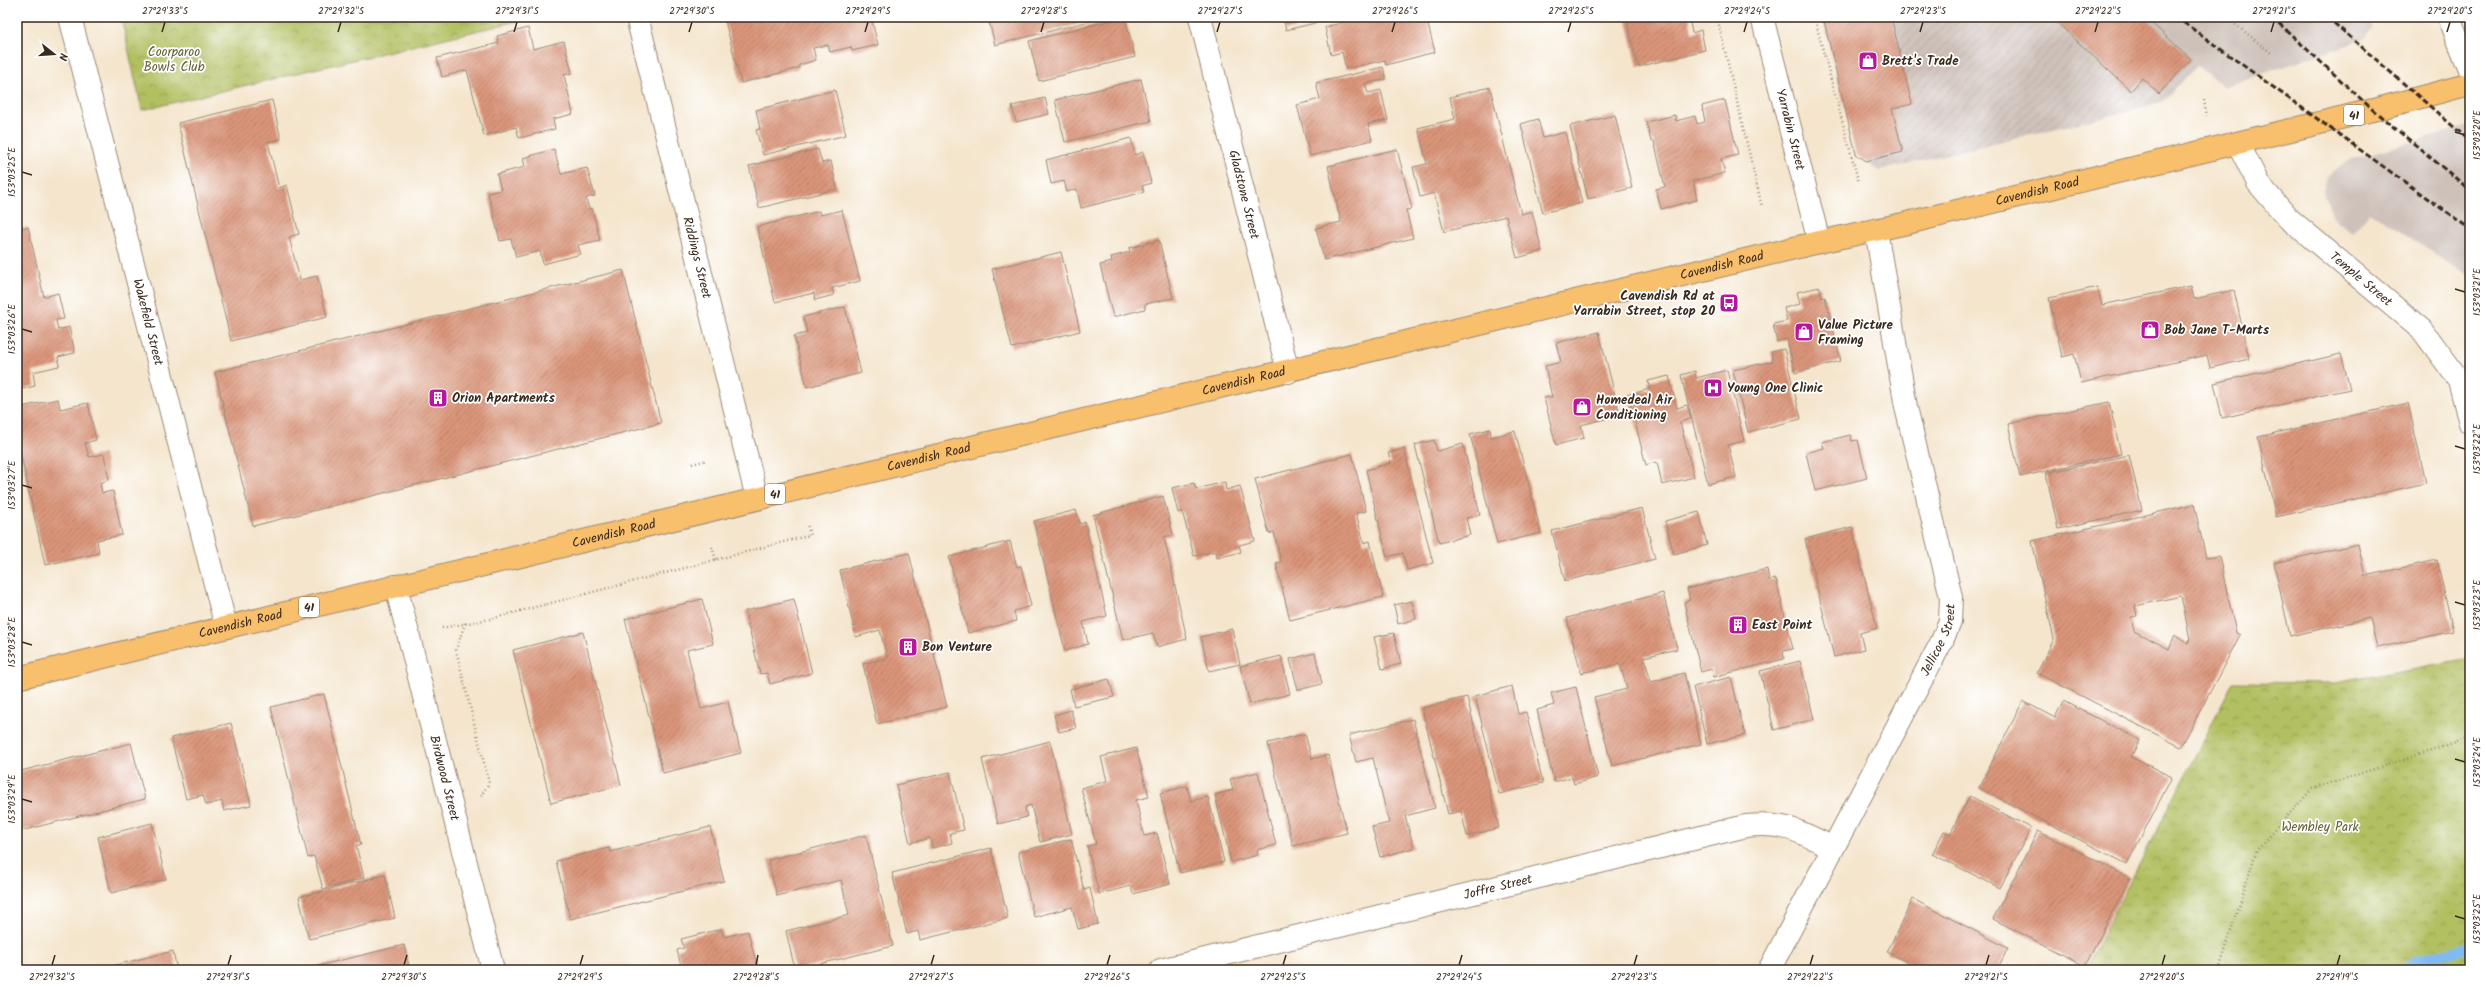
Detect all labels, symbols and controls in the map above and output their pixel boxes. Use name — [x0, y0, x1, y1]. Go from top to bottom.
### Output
text: 27°29'33"S — [142, 3, 189, 19]
text: 27°29'32"S — [318, 3, 365, 19]
text: 27°29'31"S — [495, 3, 539, 19]
text: 27°29'30"S — [669, 3, 715, 19]
text: 27°29'29"S — [845, 3, 891, 19]
text: 27°29'28"S — [1021, 3, 1068, 19]
text: 27°29'27"S — [1198, 3, 1243, 19]
text: 27°29'26"S — [1372, 3, 1419, 19]
text: 27°29'25"S — [1548, 3, 1595, 19]
text: 27°29'24"S — [1724, 3, 1771, 19]
text: 27°29'23"S — [1900, 3, 1947, 19]
text: 27°29'22"S — [2075, 3, 2122, 19]
text: 27°29'21"S — [2252, 3, 2296, 19]
text: 27°29'20"S — [2427, 3, 2473, 19]
north arrow — [34, 34, 74, 74]
park label: Coorparoo Bowls Club — [144, 42, 205, 78]
shop icon: Brett's Trade — [1857, 50, 1879, 72]
text: N — [53, 51, 72, 63]
place label: Brett's Trade — [1882, 51, 1959, 72]
street label: Yarrabin Street — [1770, 86, 1811, 173]
road number: 41 — [2344, 105, 2364, 125]
text: 153°03'20"E — [2469, 109, 2485, 160]
text: 153°03'25"E — [4, 146, 20, 197]
street label: Gladstone Street — [1223, 148, 1265, 242]
street label: Cavendish Road — [1993, 171, 2082, 212]
street label: Riddings Street — [677, 214, 718, 302]
street label: Cavendish Road — [1678, 245, 1766, 286]
street label: Temple Street — [2325, 246, 2398, 312]
text: 153°03'21"E — [2469, 267, 2485, 316]
street label: Wakefield Street — [127, 277, 169, 369]
place label: Cavendish Rd at Yarrabin Street, stop 20 — [1573, 286, 1715, 322]
bus stop icon: Cavendish Rd at Yarrabin Street, stop 20 — [1718, 292, 1740, 314]
text: 153°03'26"E — [4, 303, 20, 354]
place label: Value Picture Framing — [1818, 315, 1893, 351]
shop icon: Bob Jane T-Marts — [2139, 319, 2161, 341]
place label: Bob Jane T-Marts — [2164, 320, 2269, 341]
shop icon: Value Picture Framing — [1793, 321, 1815, 343]
street label: Cavendish Road — [1200, 361, 1288, 401]
hospital icon: Young One Clinic — [1702, 377, 1724, 399]
place label: Young One Clinic — [1727, 378, 1823, 399]
building icon: Orion Apartments — [427, 387, 449, 409]
place label: Orion Apartments — [452, 388, 555, 409]
place label: Homedeal Air Conditioning — [1596, 390, 1673, 426]
shop icon: Homedeal Air Conditioning — [1571, 396, 1593, 418]
text: 153°03'22"E — [2469, 423, 2485, 474]
street label: Cavendish Road — [885, 437, 973, 478]
text: 153°03'27"E — [4, 459, 20, 510]
road number: 41 — [765, 484, 785, 504]
street label: Cavendish Road — [570, 513, 658, 554]
text: 153°03'23"E — [2469, 579, 2485, 630]
road number: 41 — [299, 597, 319, 617]
street label: Jellicoe Street — [1915, 602, 1961, 680]
street label: Cavendish Road — [196, 604, 285, 644]
building icon: East Point — [1727, 614, 1749, 636]
text: 153°03'28"E — [4, 615, 20, 667]
place label: East Point — [1752, 615, 1812, 636]
building icon: Bon Venture — [897, 636, 919, 658]
place label: Bon Venture — [922, 637, 993, 658]
street label: Birdwood Street — [424, 733, 466, 824]
text: 153°03'24"E — [2469, 736, 2485, 787]
text: 153°03'29"E — [4, 773, 20, 824]
park label: Wembley Park — [2281, 817, 2359, 838]
street label: Joffre Street — [1461, 868, 1535, 906]
text: 153°03'25"E — [2469, 893, 2485, 944]
text: 27°29'32"S — [29, 969, 76, 985]
text: 27°29'31"S — [206, 969, 250, 985]
text: 27°29'30"S — [381, 969, 427, 985]
text: 27°29'29"S — [557, 969, 603, 985]
text: 27°29'28"S — [733, 969, 780, 985]
text: 27°29'27"S — [909, 969, 954, 985]
text: 27°29'26"S — [1084, 969, 1131, 985]
text: 27°29'25"S — [1260, 969, 1307, 985]
text: 27°29'24"S — [1436, 969, 1483, 985]
text: 27°29'23"S — [1611, 969, 1658, 985]
text: 27°29'22"S — [1787, 969, 1834, 985]
text: 27°29'21"S — [1964, 969, 2008, 985]
text: 27°29'20"S — [2139, 969, 2185, 985]
text: 27°29'19"S — [2316, 969, 2359, 985]

